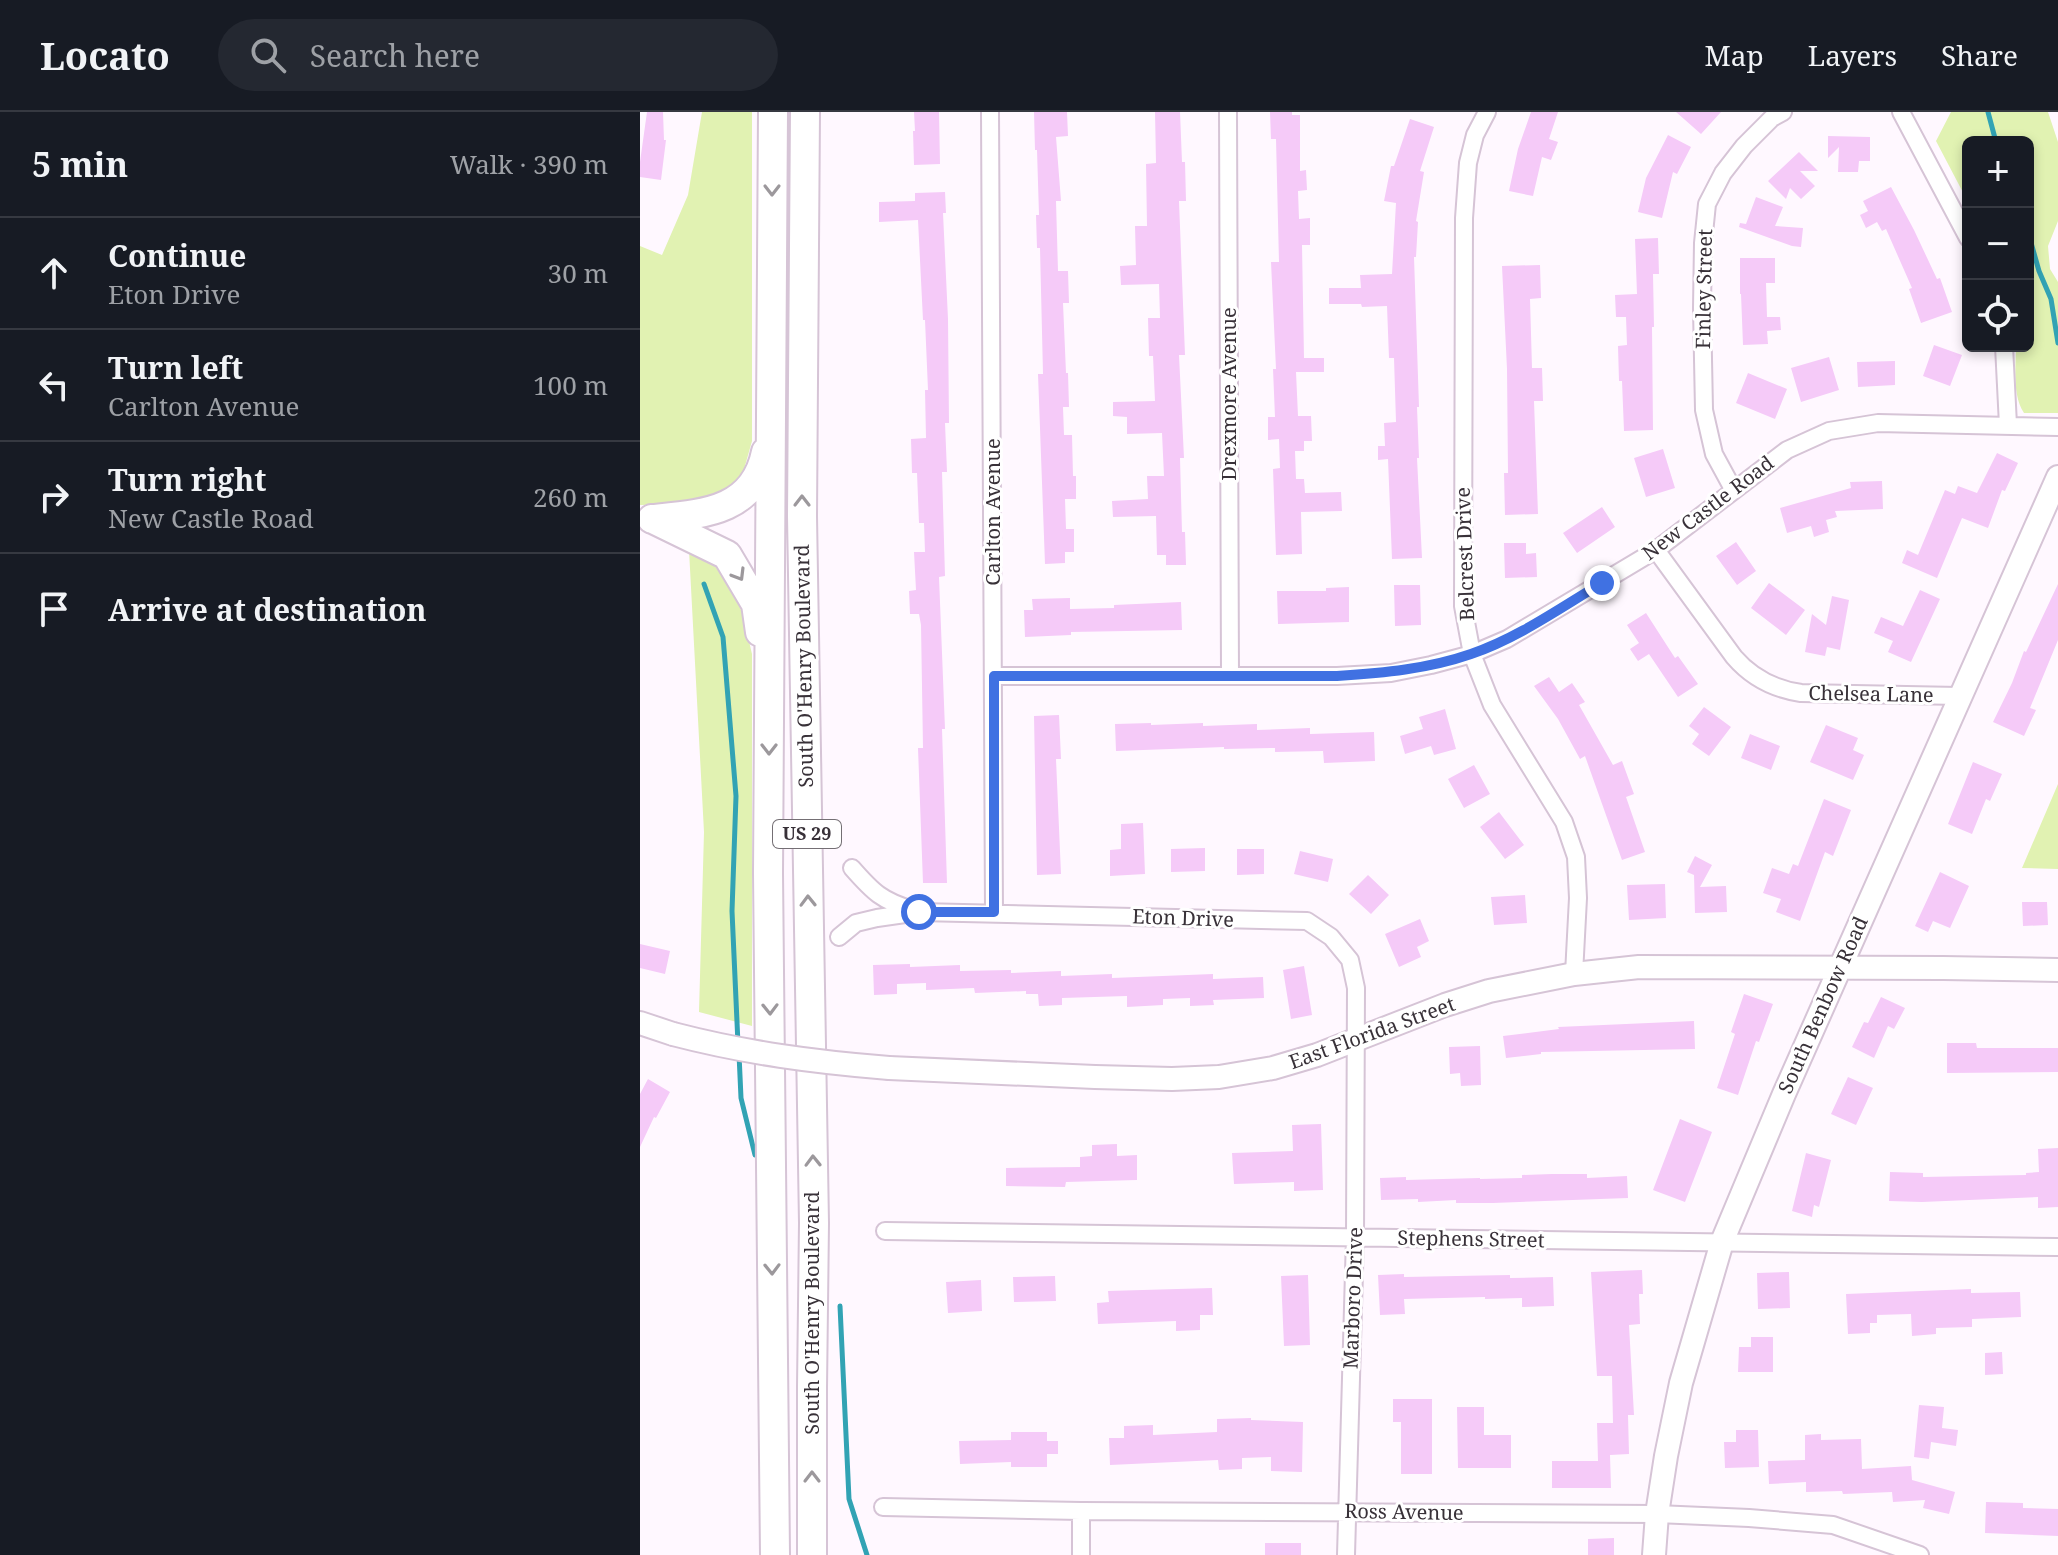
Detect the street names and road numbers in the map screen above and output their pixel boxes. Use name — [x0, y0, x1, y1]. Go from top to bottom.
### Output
street label: Finley Street — [1689, 229, 1718, 349]
street label: Drexmore Avenue — [1215, 307, 1242, 481]
street label: Carlton Avenue — [979, 438, 1006, 586]
street label: New Castle Road — [1636, 449, 1779, 566]
street label: Belcrest Drive — [1449, 487, 1480, 621]
street label: South O'Henry Boulevard — [788, 544, 819, 788]
street label: Chelsea Lane — [1808, 679, 1934, 708]
road number: US 29 — [773, 820, 841, 848]
street label: Eton Drive — [1132, 902, 1234, 933]
street label: South Benbow Road — [1771, 912, 1874, 1098]
street label: East Florida Street — [1285, 990, 1459, 1075]
street label: South O'Henry Boulevard — [798, 1191, 825, 1435]
street label: Stephens Street — [1397, 1224, 1545, 1253]
street label: Marboro Drive — [1337, 1227, 1368, 1369]
street label: Ross Avenue — [1344, 1497, 1464, 1526]

